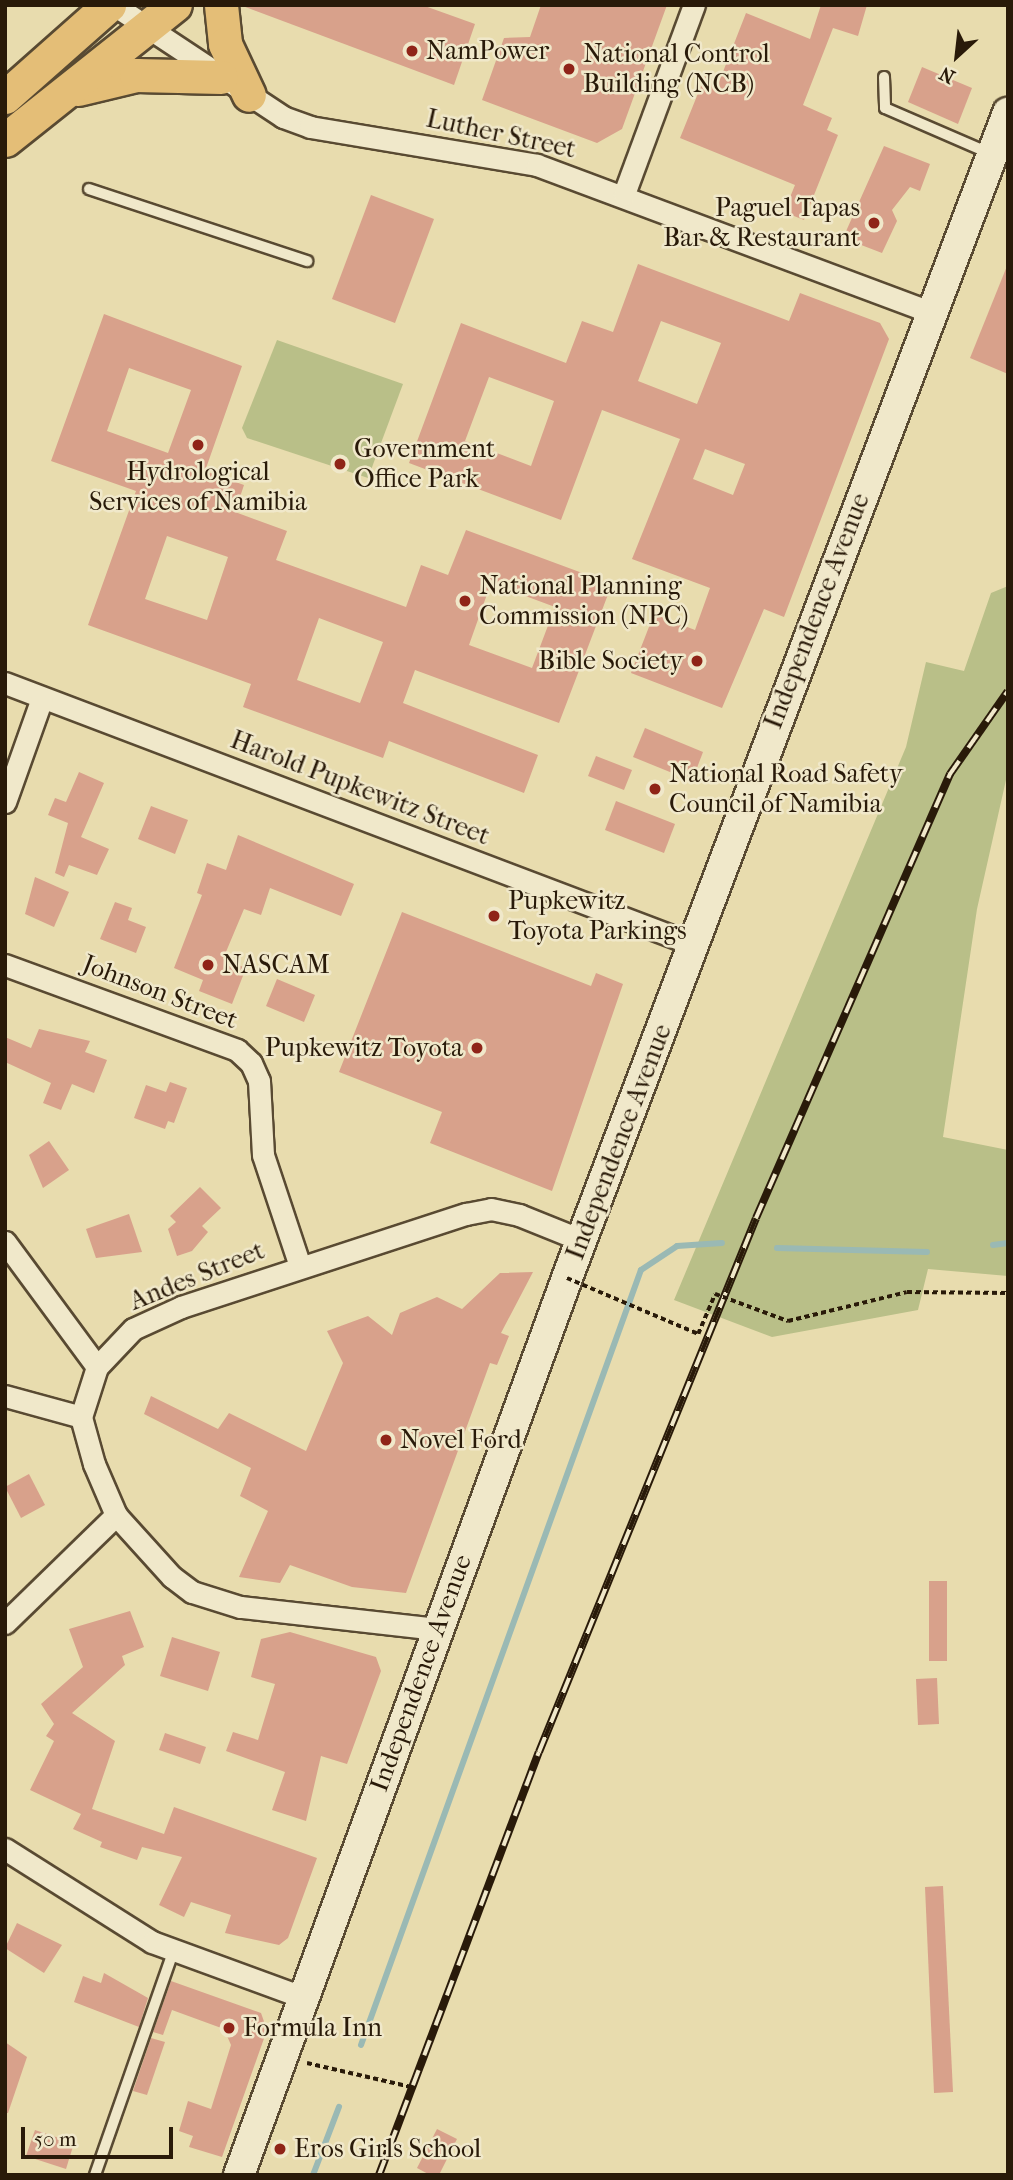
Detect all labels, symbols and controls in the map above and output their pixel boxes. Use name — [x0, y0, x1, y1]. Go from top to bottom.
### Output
north arrow — [922, 21, 992, 91]
place label: NamPower — [426, 35, 549, 67]
place label: National Control Building (NCB) — [583, 38, 770, 100]
marker: NamPower — [404, 43, 420, 59]
marker: National Control Building (NCB) — [561, 61, 577, 77]
text: N — [936, 62, 959, 88]
street label: Luther Street — [423, 103, 579, 165]
place label: Paguel Tapas Bar & Restaurant — [663, 192, 860, 254]
marker: Paguel Tapas Bar & Restaurant — [866, 215, 882, 231]
place label: Government Office Park — [354, 433, 495, 494]
marker: Hydrological Services of Namibia — [190, 437, 206, 453]
place label: Hydrological Services of Namibia — [89, 456, 307, 518]
marker: Government Office Park — [332, 456, 348, 472]
street label: Independence Avenue — [758, 489, 876, 733]
place label: National Planning Commission (NPC) — [479, 570, 688, 632]
marker: National Planning Commission (NPC) — [457, 593, 473, 609]
place label: Bible Society — [538, 645, 683, 677]
marker: Bible Society — [689, 653, 705, 669]
street label: Harold Pupkewitz Street — [226, 724, 494, 852]
place label: National Road Safety Council of Namibia — [669, 758, 903, 820]
marker: National Road Safety Council of Namibia — [647, 781, 663, 797]
place label: Pupkewitz Toyota Parkings — [508, 885, 687, 946]
marker: Pupkewitz Toyota Parkings — [486, 908, 502, 924]
street label: Johnson Street — [78, 948, 242, 1036]
place label: NASCAM — [222, 949, 330, 981]
marker: NASCAM — [200, 957, 216, 973]
street label: Independence Avenue — [560, 1020, 678, 1264]
place label: Pupkewitz Toyota — [265, 1032, 463, 1064]
marker: Pupkewitz Toyota — [469, 1040, 485, 1056]
street label: Andes Street — [125, 1235, 269, 1317]
place label: Novel Ford — [400, 1424, 522, 1456]
marker: Novel Ford — [378, 1432, 394, 1448]
street label: Independence Avenue — [364, 1550, 478, 1796]
place label: Formula Inn — [243, 2012, 382, 2044]
marker: Formula Inn — [221, 2020, 237, 2036]
scale bar — [24, 2114, 177, 2158]
text: 50 m — [34, 2127, 77, 2151]
place label: Eros Girls School — [294, 2133, 481, 2165]
marker: Eros Girls School — [272, 2141, 288, 2157]

